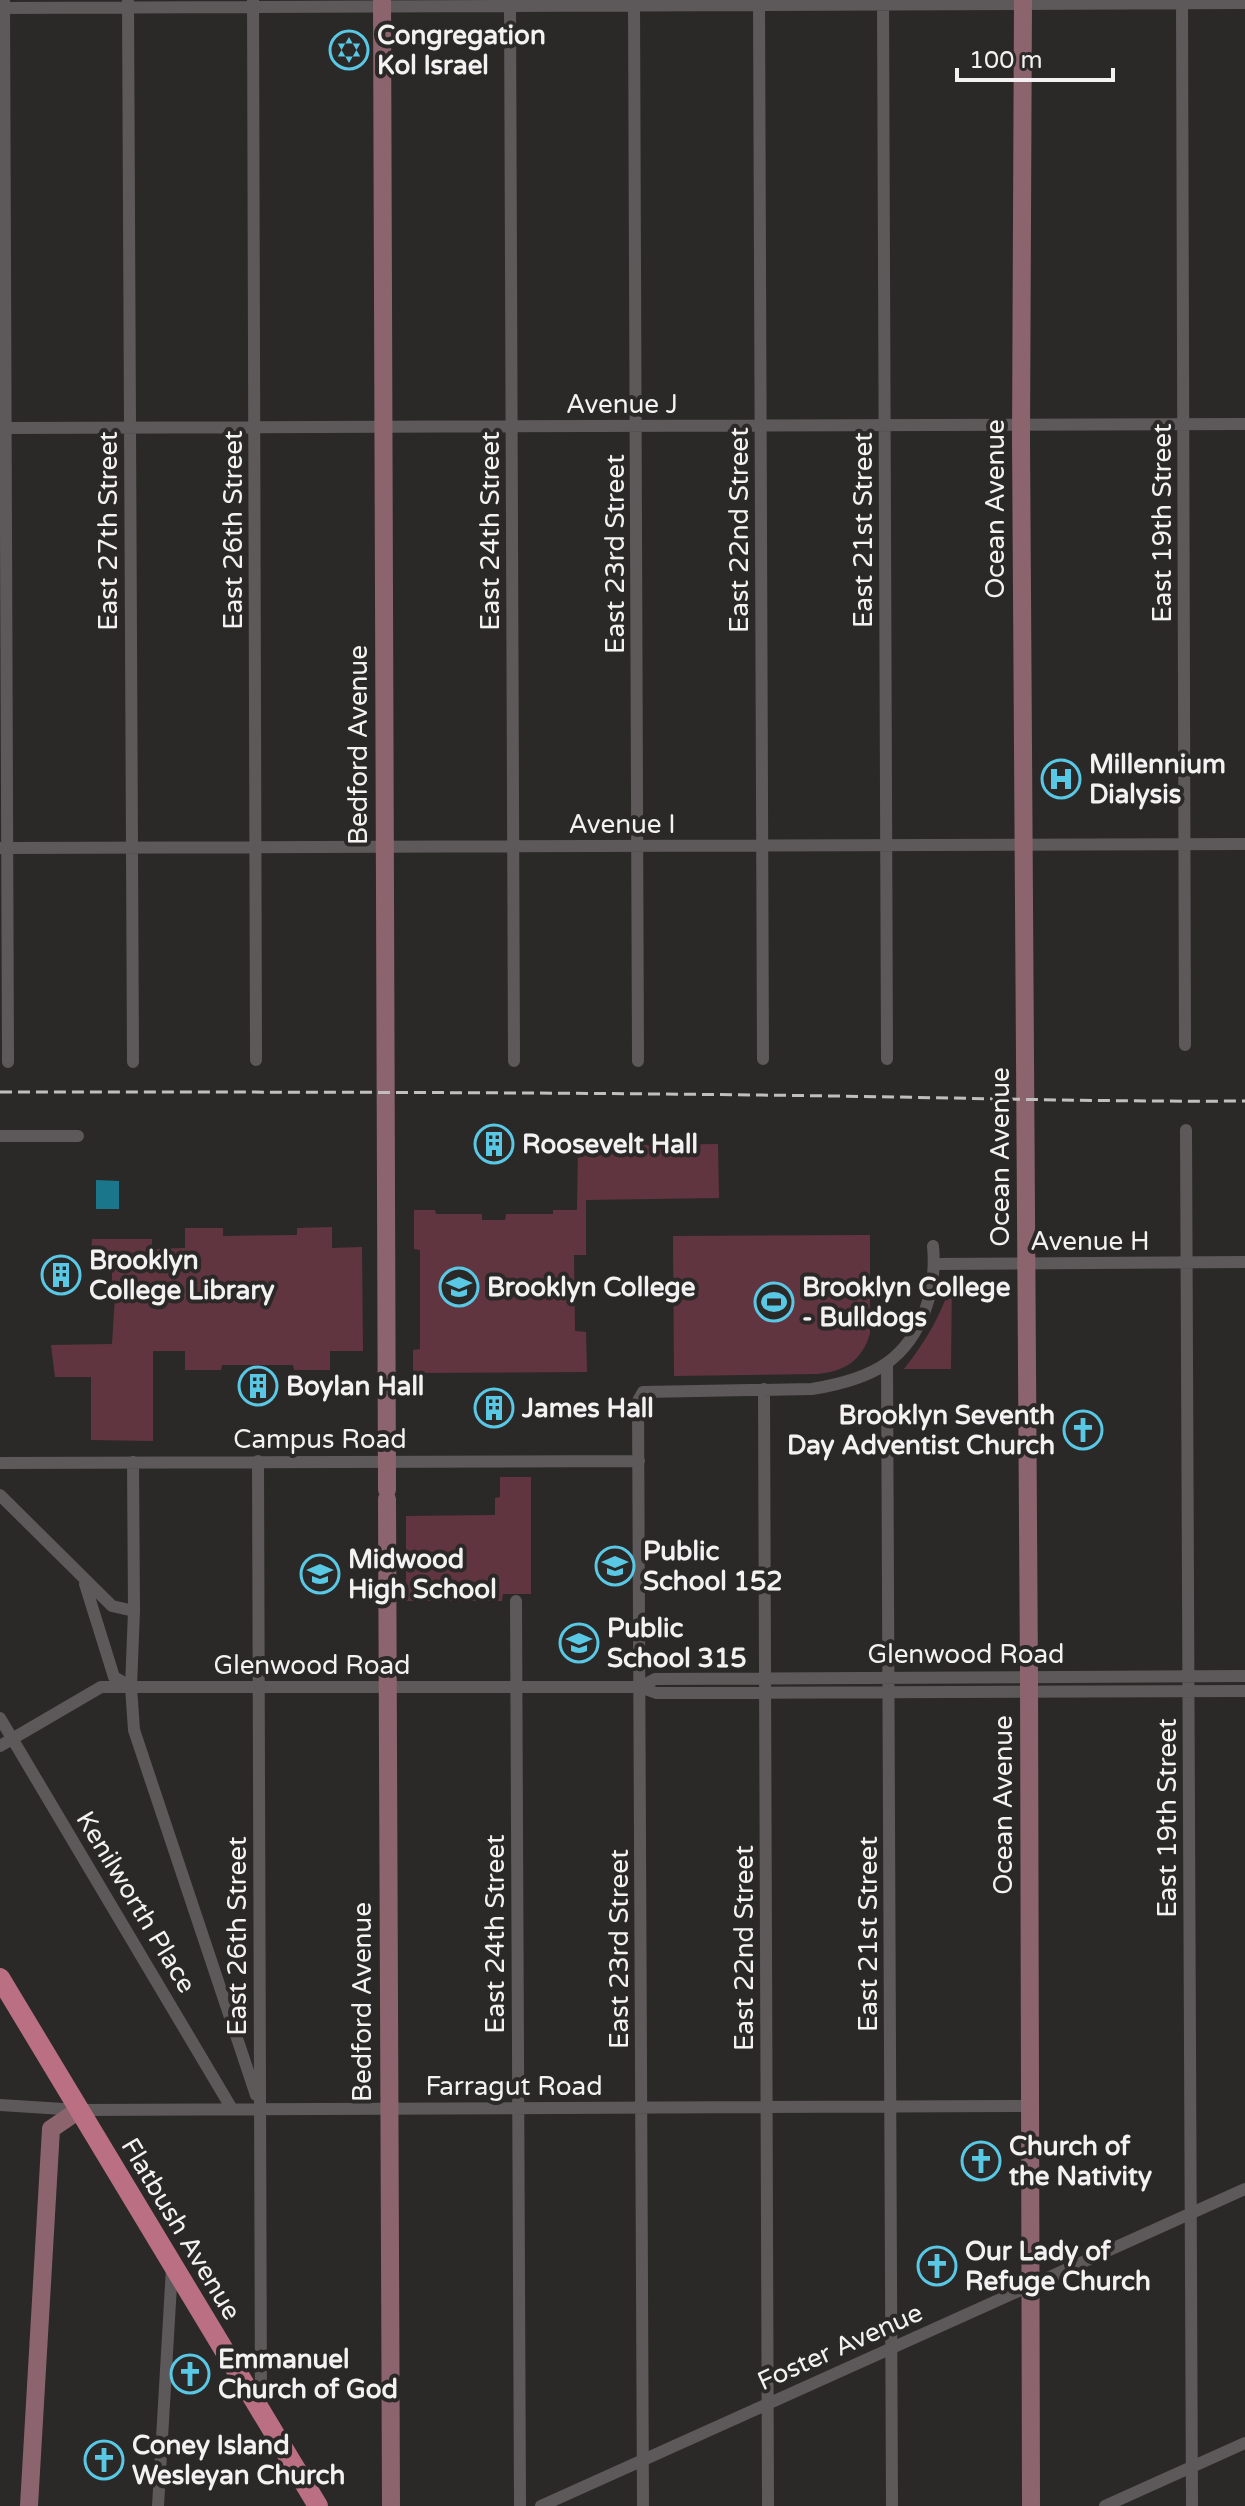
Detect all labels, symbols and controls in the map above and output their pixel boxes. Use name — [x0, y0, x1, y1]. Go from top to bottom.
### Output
place label: Congregation Kol Israel — [377, 20, 546, 81]
synagogue icon: Congregation Kol Israel — [328, 29, 370, 71]
scale bar — [957, 32, 1113, 82]
text: 100 m — [969, 46, 1043, 75]
street label: Avenue J — [566, 389, 678, 420]
street label: Ocean Avenue — [980, 419, 1011, 599]
street label: East 19th Street — [1147, 423, 1178, 623]
street label: East 22nd Street — [724, 427, 755, 633]
street label: East 26th Street — [218, 430, 249, 630]
street label: East 27th Street — [93, 431, 124, 631]
street label: East 24th Street — [475, 431, 506, 631]
street label: East 21st Street — [848, 432, 879, 628]
street label: East 23rd Street — [600, 454, 631, 654]
street label: Bedford Avenue — [343, 645, 374, 845]
place label: Millennium Dialysis — [1089, 749, 1226, 810]
hospital icon: Millennium Dialysis — [1040, 758, 1082, 800]
street label: Avenue I — [568, 809, 676, 840]
street label: Ocean Avenue — [985, 1067, 1016, 1247]
building icon: Roosevelt Hall — [473, 1123, 515, 1165]
place label: Roosevelt Hall — [522, 1129, 698, 1160]
street label: Avenue H — [1030, 1226, 1150, 1257]
place label: Brooklyn College Library — [89, 1245, 274, 1306]
building icon: Brooklyn College Library — [40, 1254, 82, 1296]
school or university icon: Brooklyn College — [438, 1266, 480, 1308]
place label: Brooklyn College — [487, 1272, 696, 1303]
place label: Brooklyn College - Bulldogs — [802, 1272, 1011, 1333]
sports icon: Brooklyn College - Bulldogs — [753, 1281, 795, 1323]
building icon: Boylan Hall — [237, 1365, 279, 1407]
place label: Boylan Hall — [286, 1371, 424, 1402]
building icon: James Hall — [473, 1387, 515, 1429]
place label: James Hall — [521, 1393, 654, 1424]
place label: Brooklyn Seventh Day Adventist Church — [787, 1400, 1055, 1461]
church icon: Brooklyn Seventh Day Adventist Church — [1062, 1409, 1104, 1451]
street label: Campus Road — [233, 1424, 407, 1455]
place label: Public School 152 — [643, 1536, 783, 1597]
place label: Midwood High School — [348, 1544, 497, 1605]
school or university icon: Public School 152 — [594, 1545, 636, 1587]
school or university icon: Midwood High School — [299, 1553, 341, 1595]
place label: Public School 315 — [607, 1613, 747, 1674]
school or university icon: Public School 315 — [558, 1622, 600, 1664]
street label: Glenwood Road — [867, 1639, 1065, 1670]
street label: Glenwood Road — [213, 1650, 411, 1681]
street label: Ocean Avenue — [988, 1715, 1019, 1895]
street label: East 19th Street — [1152, 1718, 1183, 1918]
street label: Kenilworth Place — [70, 1806, 202, 1998]
street label: East 24th Street — [480, 1834, 511, 2034]
street label: East 26th Street — [222, 1836, 253, 2036]
street label: East 21st Street — [853, 1836, 884, 2032]
street label: East 22nd Street — [729, 1845, 760, 2051]
street label: East 23rd Street — [604, 1849, 635, 2049]
street label: Bedford Avenue — [347, 1902, 378, 2102]
street label: Farragut Road — [425, 2071, 603, 2102]
place label: Church of the Nativity — [1009, 2131, 1152, 2192]
street label: Flatbush Avenue — [114, 2132, 248, 2326]
church icon: Church of the Nativity — [960, 2140, 1002, 2182]
place label: Our Lady of Refuge Church — [965, 2236, 1151, 2297]
church icon: Our Lady of Refuge Church — [916, 2245, 958, 2287]
street label: Foster Avenue — [753, 2297, 927, 2397]
place label: Emmanuel Church of God — [218, 2344, 398, 2405]
church icon: Emmanuel Church of God — [169, 2353, 211, 2395]
place label: Coney Island Wesleyan Church — [132, 2430, 345, 2491]
church icon: Coney Island Wesleyan Church — [83, 2439, 125, 2481]

